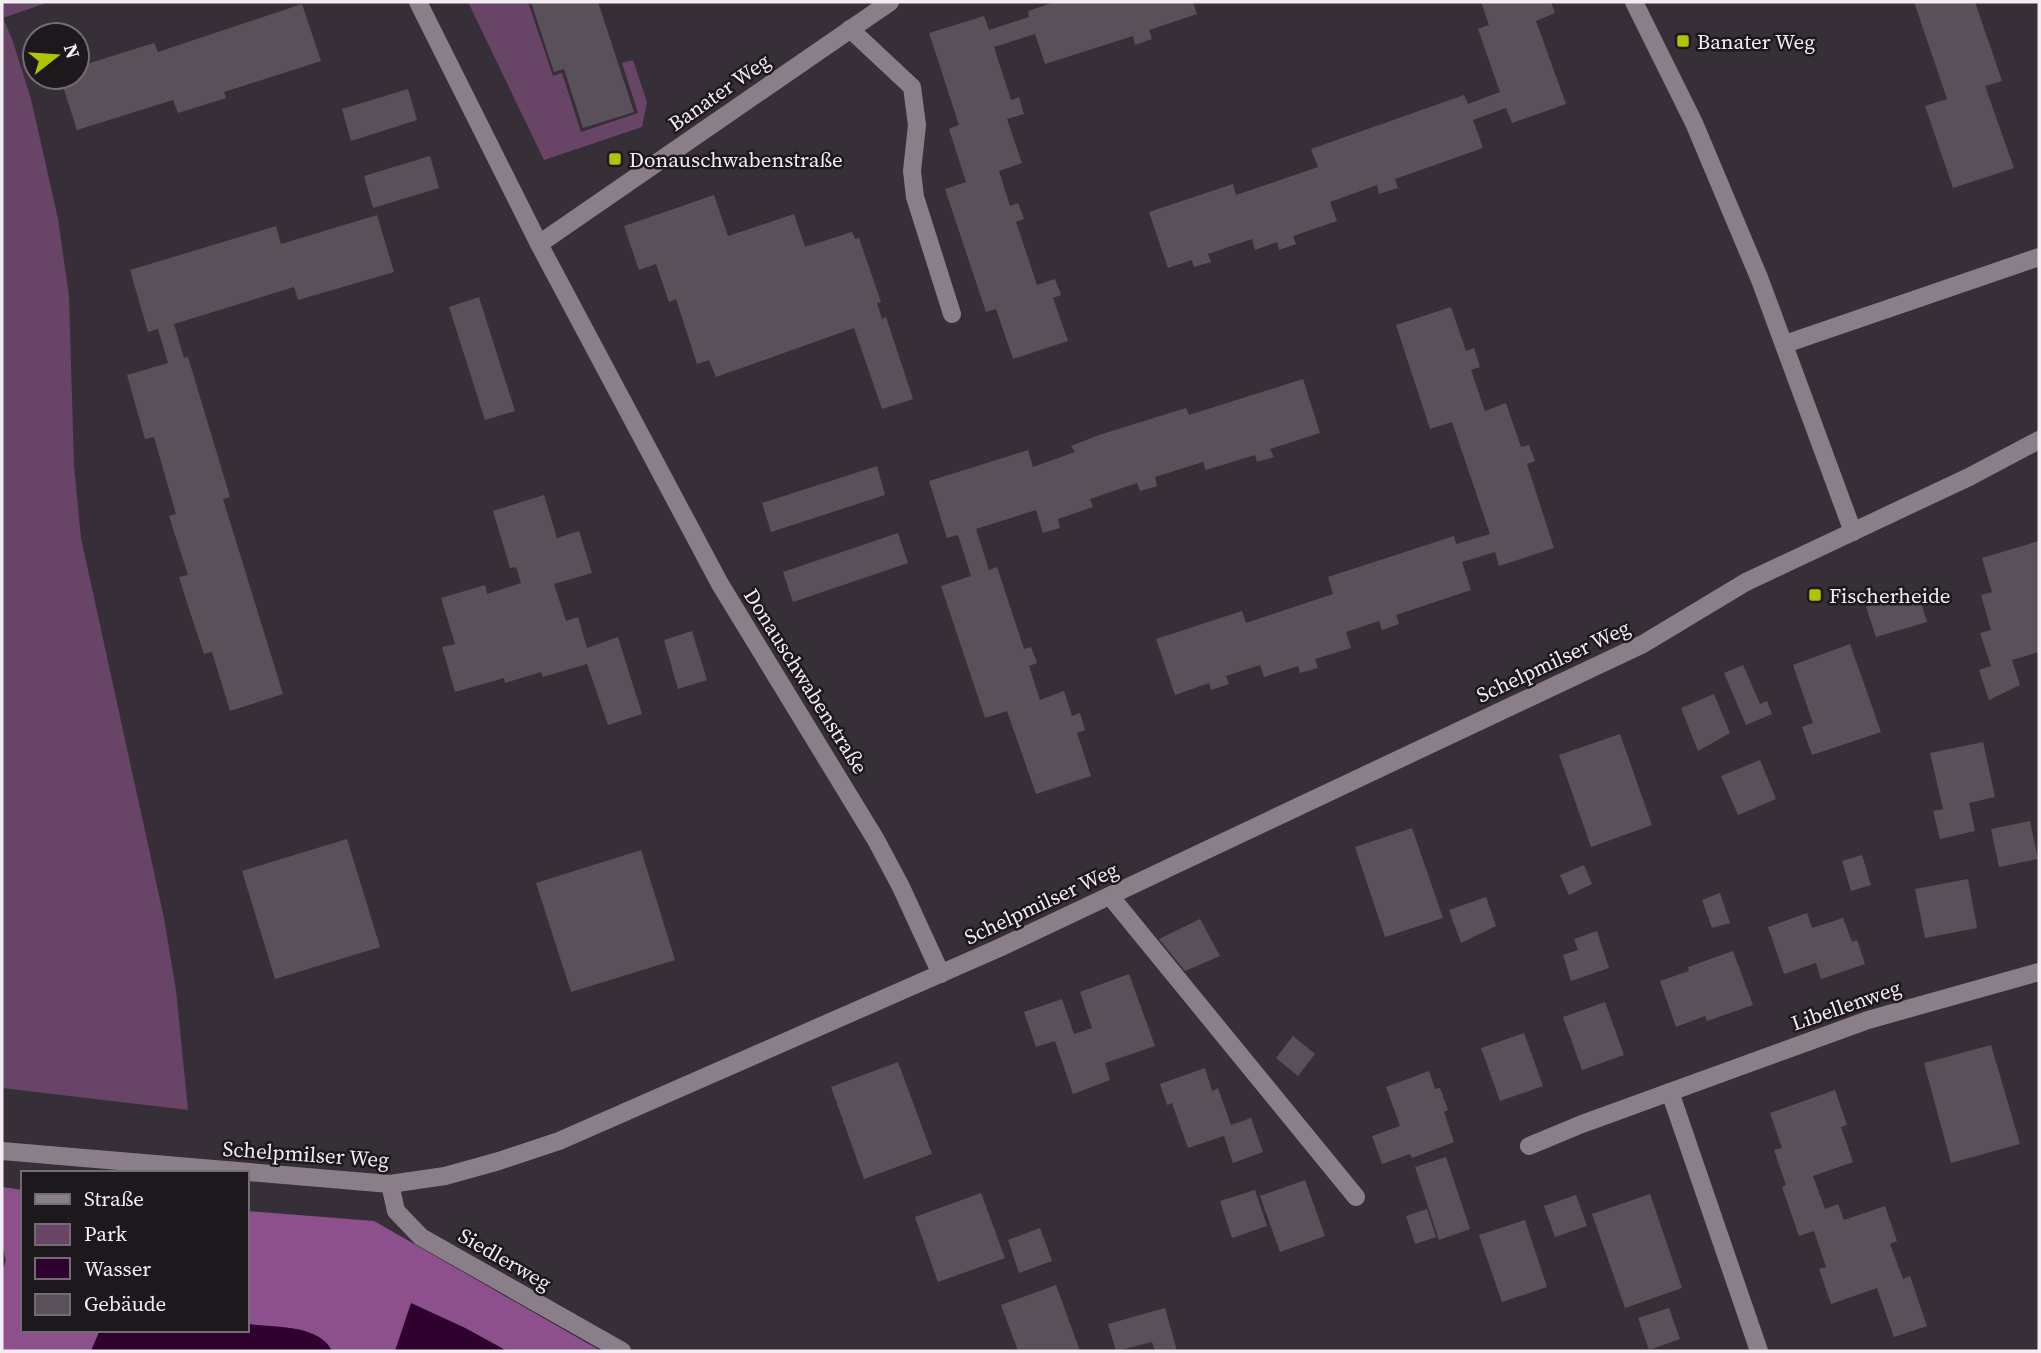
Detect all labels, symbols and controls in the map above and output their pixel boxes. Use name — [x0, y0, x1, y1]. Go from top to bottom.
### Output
north arrow — [21, 21, 91, 91]
place label: Banater Weg — [1697, 27, 1815, 56]
marker: Banater Weg — [1675, 33, 1691, 49]
text: N — [58, 41, 87, 62]
street label: Banater Weg — [662, 46, 776, 138]
place label: Donauschwabenstraße — [629, 145, 843, 174]
marker: Donauschwabenstraße — [607, 151, 623, 167]
place label: Fischerheide — [1829, 581, 1951, 610]
street label: Donauschwabenstraße — [737, 583, 875, 779]
marker: Fischerheide — [1807, 587, 1823, 603]
street label: Schelpmilser Weg — [1471, 613, 1635, 709]
street label: Schelpmilser Weg — [959, 855, 1123, 951]
street label: Libellenweg — [1787, 973, 1905, 1037]
street label: Schelpmilser Weg — [222, 1134, 390, 1174]
legend — [21, 1171, 248, 1332]
text: Straße — [84, 1184, 144, 1213]
text: Park — [84, 1219, 128, 1248]
street label: Siedlerweg — [453, 1221, 557, 1297]
text: Wasser — [84, 1254, 151, 1283]
text: Gebäude — [84, 1289, 166, 1318]

